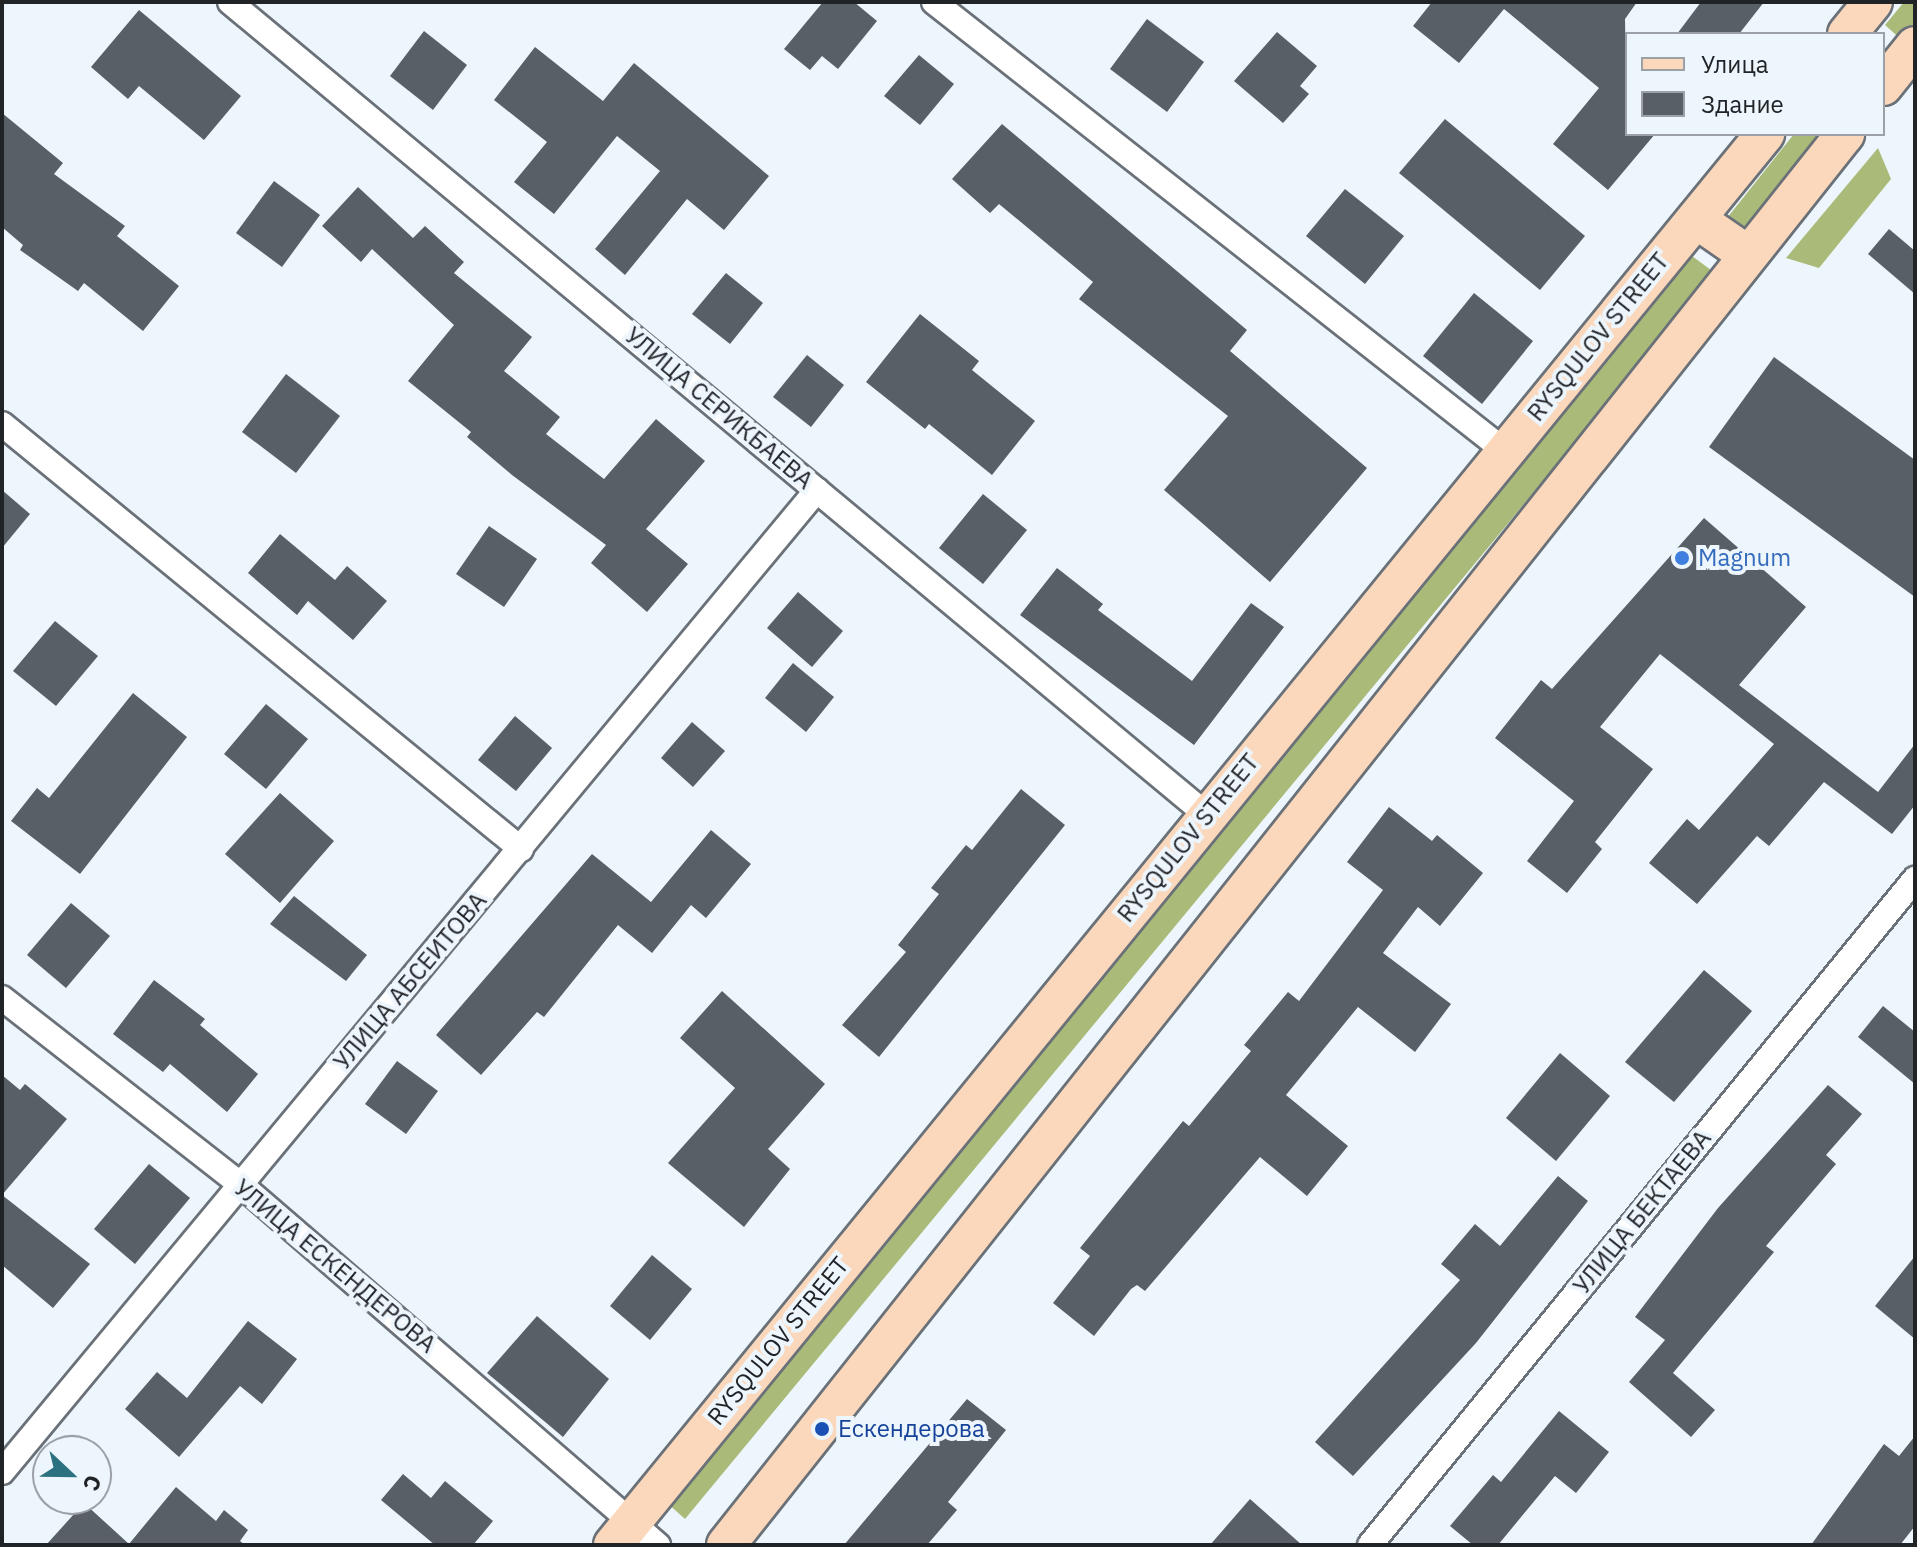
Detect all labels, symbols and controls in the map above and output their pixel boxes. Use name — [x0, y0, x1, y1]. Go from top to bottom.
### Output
legend — [1625, 32, 1885, 136]
text: Улица — [1701, 48, 1769, 80]
text: Здание — [1701, 88, 1784, 120]
street label: RYSQULOV STREET — [1521, 247, 1675, 427]
street label: УЛИЦА СЕРИКБАЕВА — [619, 321, 819, 495]
place label: Magnum — [1698, 544, 1791, 572]
marker: Magnum — [1673, 549, 1691, 567]
street label: RYSQULOV STREET — [1111, 748, 1265, 928]
street label: УЛИЦА АБСЕИТОВА — [327, 886, 493, 1076]
street label: УЛИЦА БЕКТАЕВА — [1567, 1124, 1717, 1300]
street label: УЛИЦА ЕСКЕНДЕРОВА — [228, 1173, 442, 1359]
street label: RYSQULOV STREET — [701, 1251, 855, 1431]
place label: Ескендерова — [838, 1415, 985, 1443]
marker: Ескендерова — [813, 1420, 831, 1438]
north arrow — [32, 1435, 112, 1515]
text: С — [77, 1471, 109, 1495]

